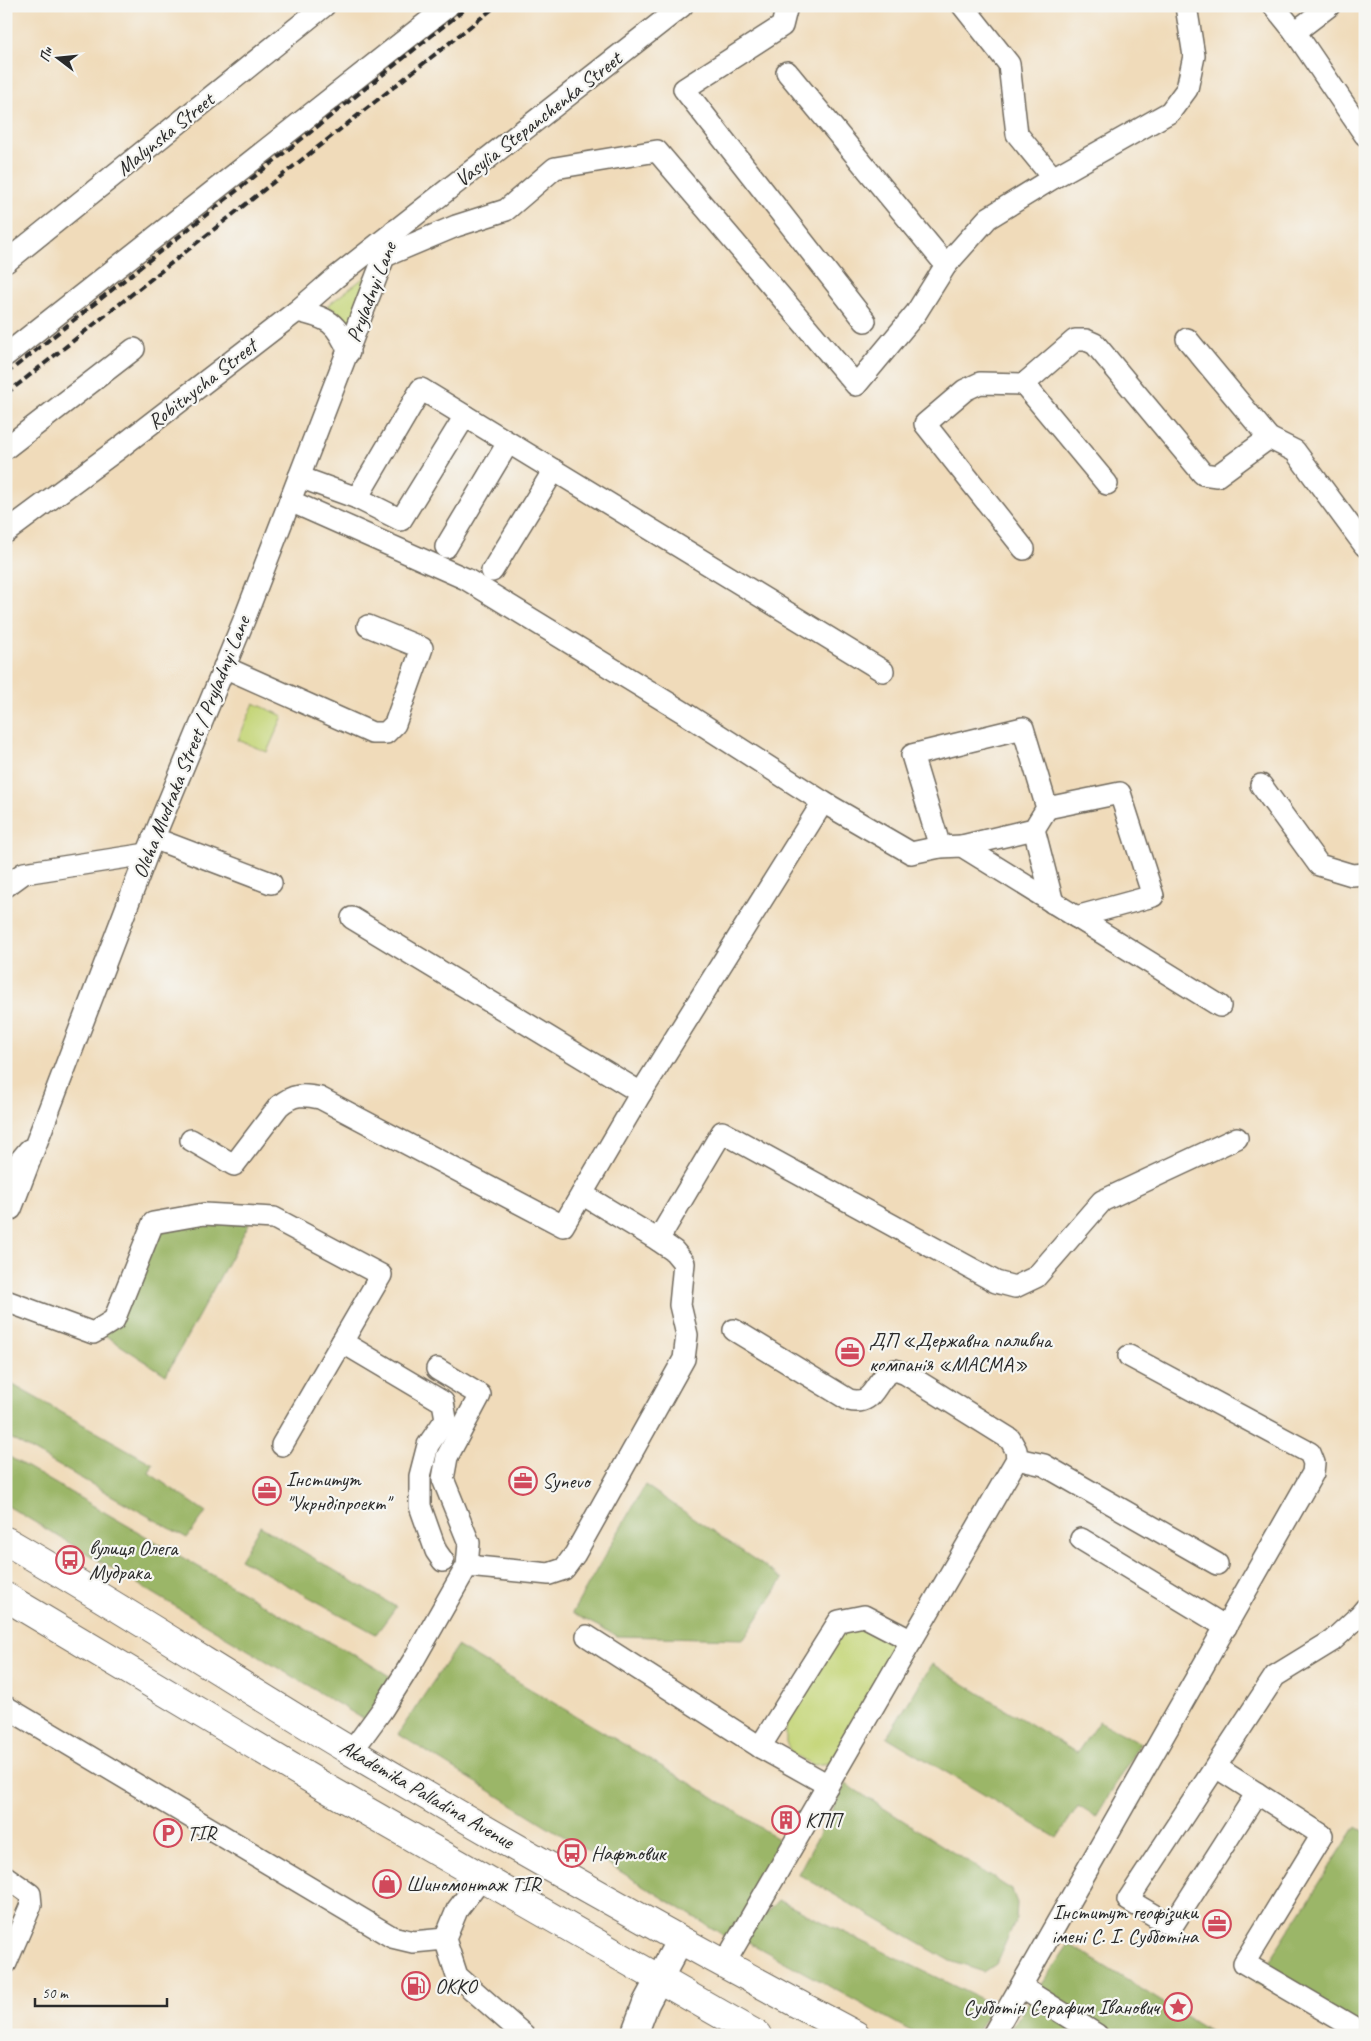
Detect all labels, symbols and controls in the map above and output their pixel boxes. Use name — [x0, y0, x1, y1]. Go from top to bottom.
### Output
north arrow — [32, 32, 82, 82]
text: Пн — [36, 44, 56, 64]
street label: Vasylia Stepanchenka Street — [449, 45, 628, 192]
street label: Malynska Street — [111, 85, 221, 181]
street label: Pryladnyi Lane — [340, 236, 403, 346]
street label: Robitnycha Street — [142, 331, 264, 435]
street label: Oleha Mudraka Street / Pryladnyi Lane — [126, 610, 256, 882]
place label: ДП «Державна паливна компанія «МАСМА» — [869, 1327, 1054, 1377]
office icon: ДП «Державна паливна компанія «МАСМА» — [835, 1337, 865, 1367]
place label: Інститут "Укрндіпроект" — [286, 1466, 394, 1516]
office icon: Synevo — [508, 1466, 538, 1496]
place label: Synevo — [542, 1468, 592, 1494]
office icon: Інститут "Укрндіпроект" — [252, 1476, 282, 1506]
place label: вулиця Олега Мудрака — [89, 1535, 179, 1585]
bus stop icon: вулиця Олега Мудрака — [55, 1545, 85, 1575]
street label: Akademika Palladina Avenue — [336, 1734, 519, 1855]
building icon: КПП — [771, 1805, 801, 1835]
place label: КПП — [805, 1807, 845, 1833]
parking icon: TIR — [153, 1818, 183, 1848]
place label: TIR — [187, 1820, 218, 1846]
bus stop icon: Нафтовик — [557, 1838, 587, 1868]
place label: Нафтовик — [591, 1840, 668, 1866]
shop icon: Шиномонтаж TIR — [372, 1869, 402, 1899]
place label: Шиномонтаж TIR — [406, 1871, 543, 1897]
place label: Інститут геофізики імені С. І. Субботіна — [1052, 1899, 1200, 1949]
office icon: Інститут геофізики імені С. І. Субботіна — [1202, 1909, 1232, 1939]
fuel station icon: OKKO — [401, 1971, 431, 2001]
place label: OKKO — [435, 1973, 479, 1999]
scale bar — [35, 1976, 168, 2008]
text: 50 m — [42, 1984, 69, 2003]
place icon: Субботін Серафим Іванович — [1163, 1992, 1193, 2022]
place label: Субботін Серафим Іванович — [963, 1994, 1161, 2020]

